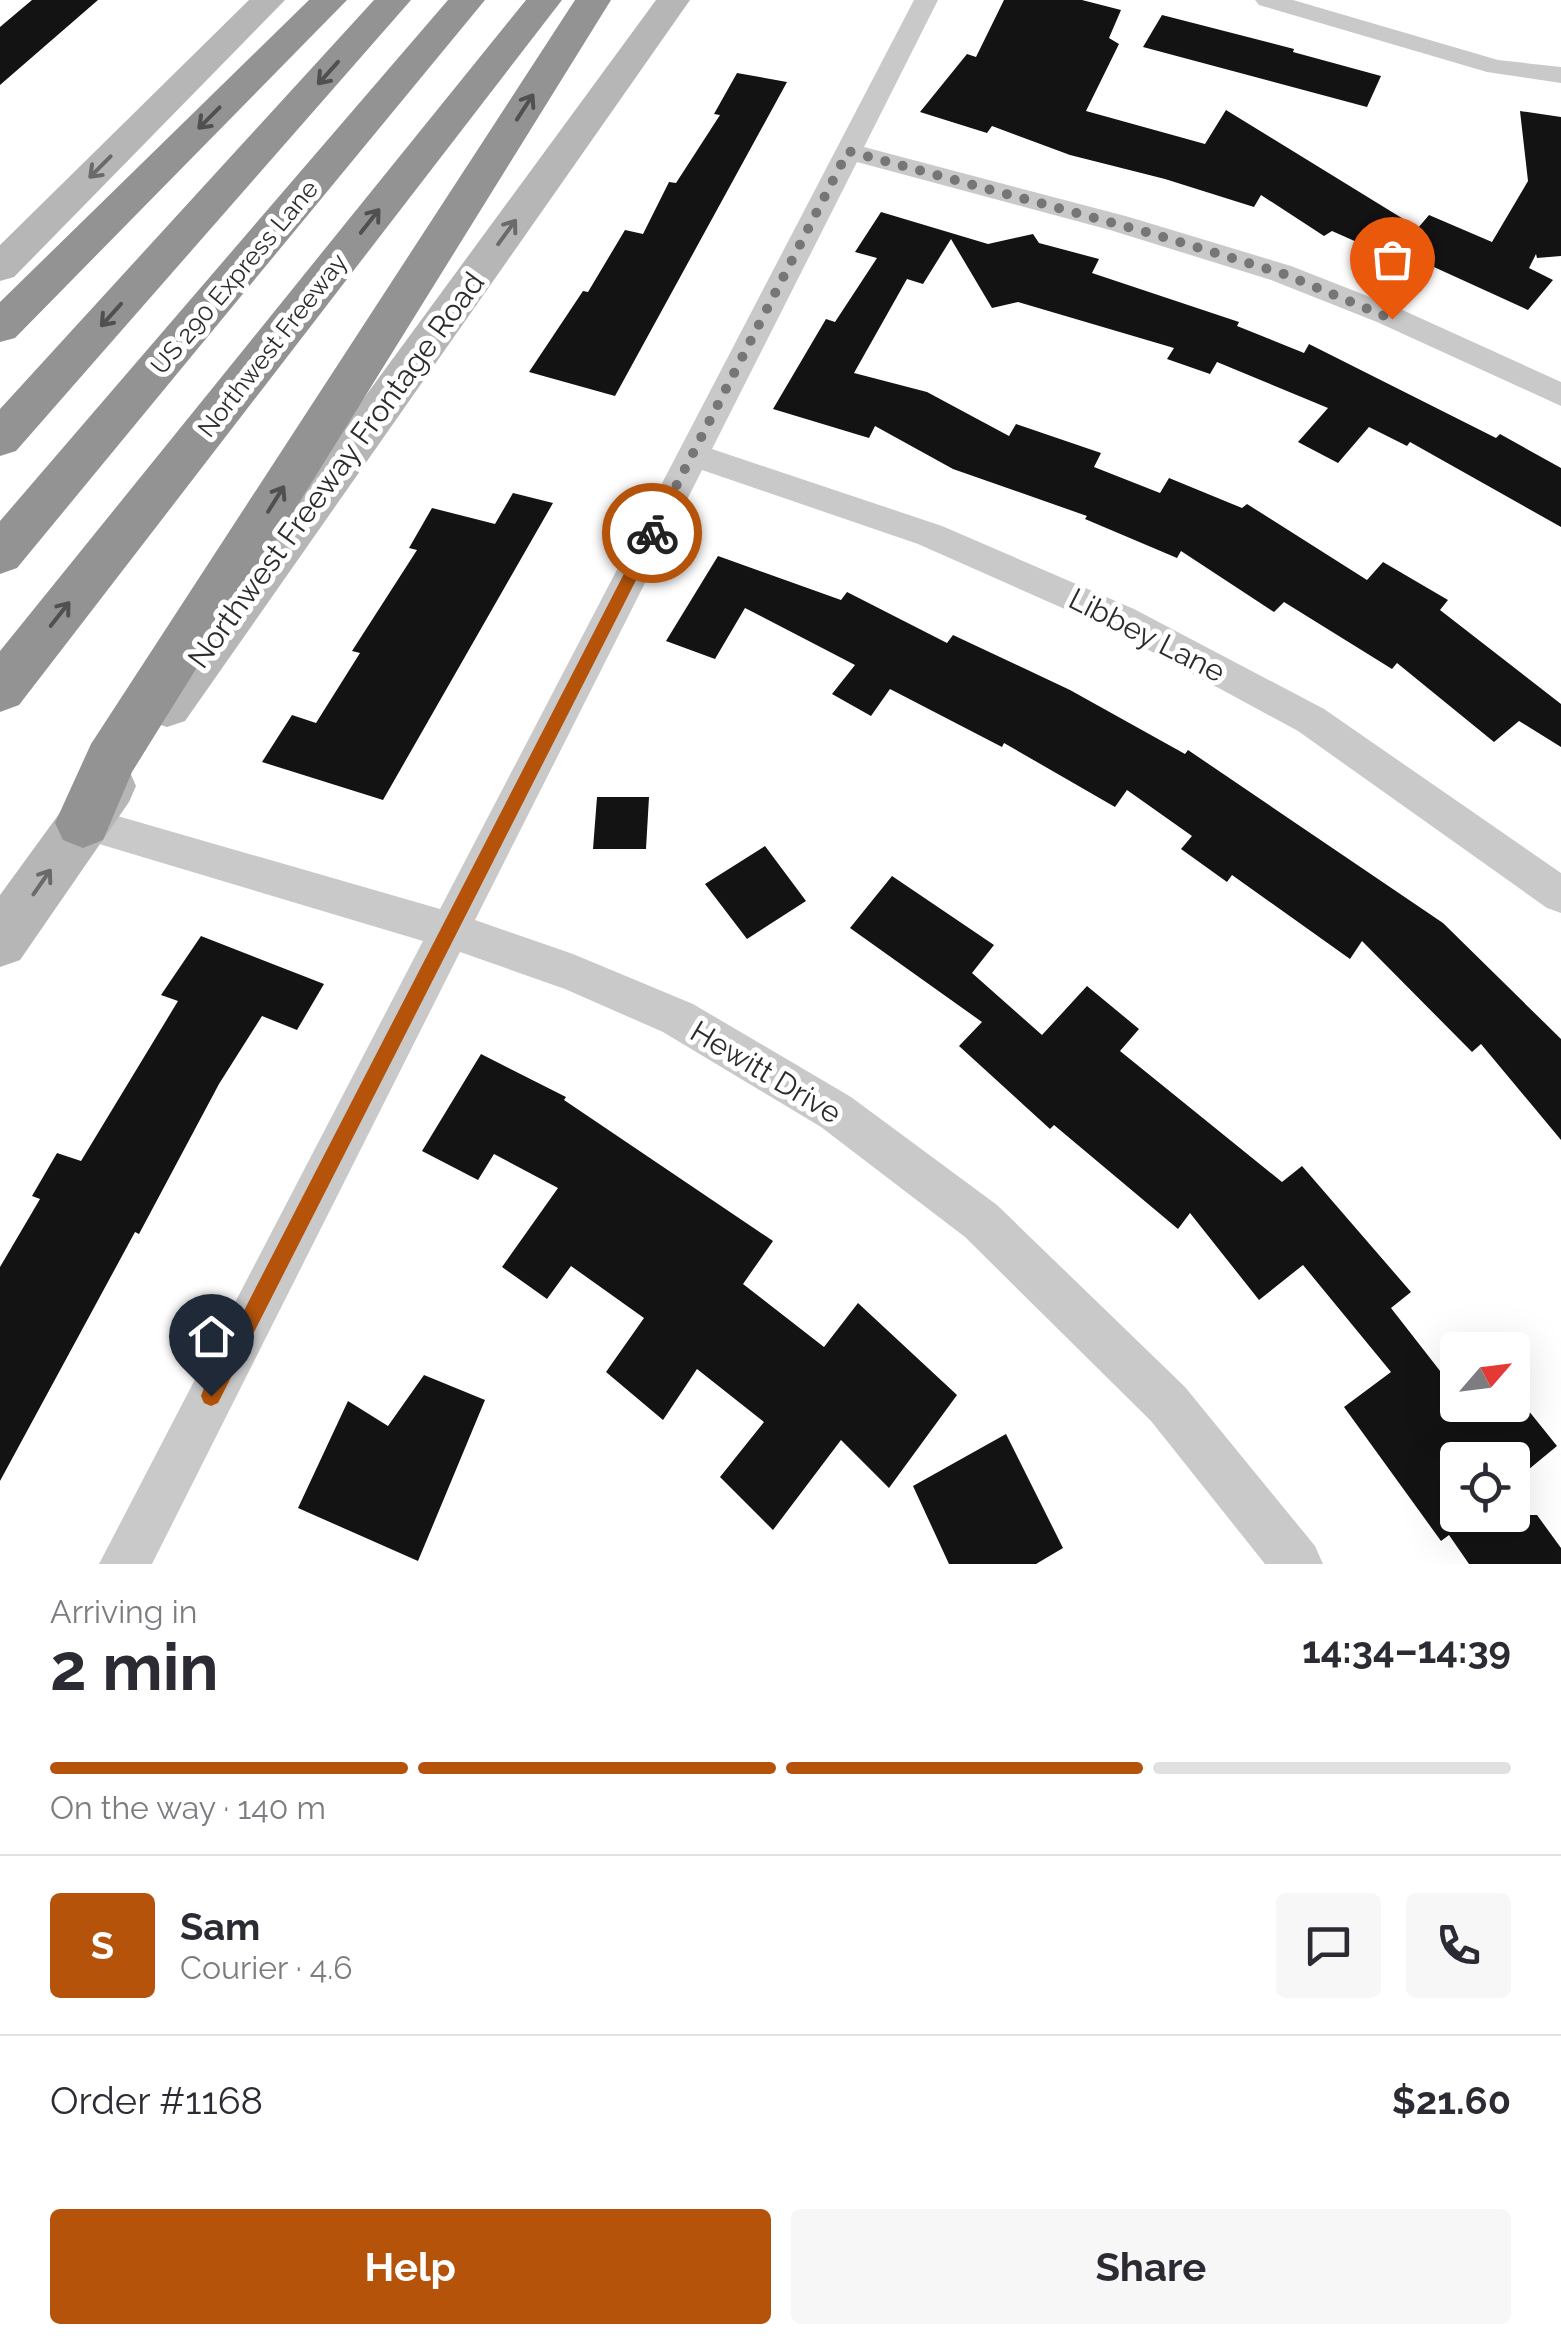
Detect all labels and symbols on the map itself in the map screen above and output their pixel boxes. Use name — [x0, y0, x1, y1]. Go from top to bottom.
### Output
one-way arrow — [316, 60, 339, 85]
one-way arrow — [515, 93, 535, 122]
one-way arrow — [198, 105, 222, 129]
one-way arrow — [88, 155, 112, 179]
street label: US 290 Express Lane — [144, 174, 324, 380]
one-way arrow — [359, 208, 380, 235]
pin — [1350, 217, 1435, 320]
one-way arrow — [496, 219, 517, 246]
street label: Northwest Freeway — [191, 247, 353, 443]
street label: Northwest Freeway Frontage Road — [181, 265, 491, 675]
one-way arrow — [100, 302, 123, 327]
courier — [602, 483, 702, 583]
one-way arrow — [265, 486, 286, 514]
street label: Libbey Lane — [1063, 581, 1231, 689]
one-way arrow — [49, 601, 71, 627]
one-way arrow — [31, 869, 52, 897]
street label: Hewitt Drive — [684, 1013, 848, 1131]
pin — [169, 1294, 254, 1397]
north arrow — [1440, 1332, 1530, 1422]

